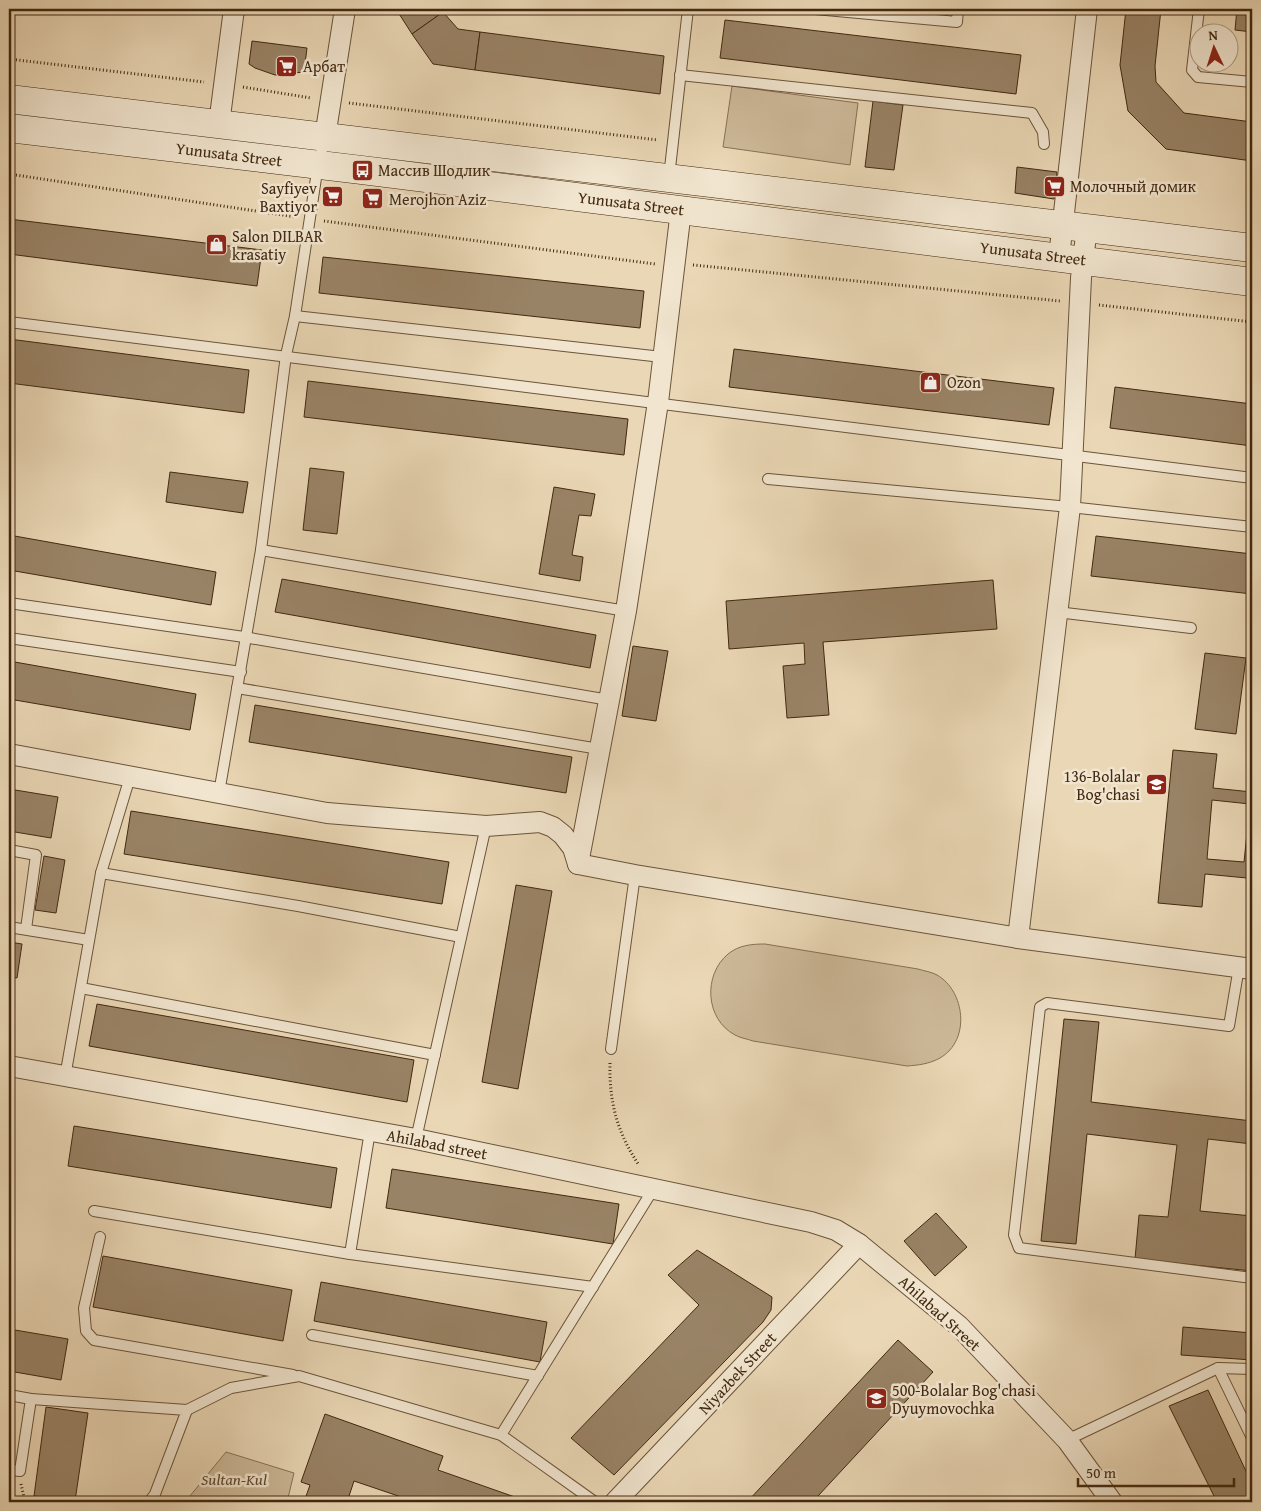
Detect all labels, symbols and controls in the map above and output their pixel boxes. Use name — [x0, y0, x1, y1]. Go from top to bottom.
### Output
north arrow — [1188, 22, 1238, 72]
text: N — [1208, 25, 1219, 45]
supermarket icon: Арбат — [275, 54, 299, 78]
place label: Арбат — [303, 54, 345, 78]
street label: Yunusata Street — [174, 136, 284, 172]
bus stop icon: Массив Шодлик — [350, 158, 374, 182]
place label: Массив Шодлик — [378, 158, 491, 182]
supermarket icon: Молочный домик — [1042, 174, 1066, 198]
place label: Молочный домик — [1070, 174, 1197, 198]
place label: Sayfiyev Baxtiyor — [260, 176, 317, 218]
supermarket icon: Sayfiyev Baxtiyor — [321, 185, 345, 209]
street label: Yunusata Street — [576, 185, 686, 221]
supermarket icon: Merojhon Aziz — [361, 187, 385, 211]
place label: Merojhon Aziz — [389, 187, 486, 211]
place label: Salon DILBAR krasatiy — [232, 224, 324, 266]
shop icon: Salon DILBAR krasatiy — [204, 233, 228, 257]
street label: Yunusata Street — [978, 235, 1088, 271]
shop icon: Ozon — [919, 370, 943, 394]
place label: Ozon — [947, 370, 981, 394]
place label: 136-Bolalar Bog'chasi — [1063, 764, 1141, 806]
school or university icon: 136-Bolalar Bog'chasi — [1144, 773, 1168, 797]
street label: Ahilabad street — [385, 1122, 490, 1166]
street label: Ahilabad Street — [893, 1269, 987, 1357]
street label: Niyazbek Street — [692, 1326, 782, 1420]
place label: 500-Bolalar Bog'chasi Dyuymovochka — [892, 1378, 1036, 1420]
school or university icon: 500-Bolalar Bog'chasi Dyuymovochka — [864, 1387, 888, 1411]
scale bar — [1078, 1456, 1235, 1488]
text: 50 m — [1086, 1462, 1117, 1483]
park label: Sultan-Kul — [201, 1467, 267, 1491]

